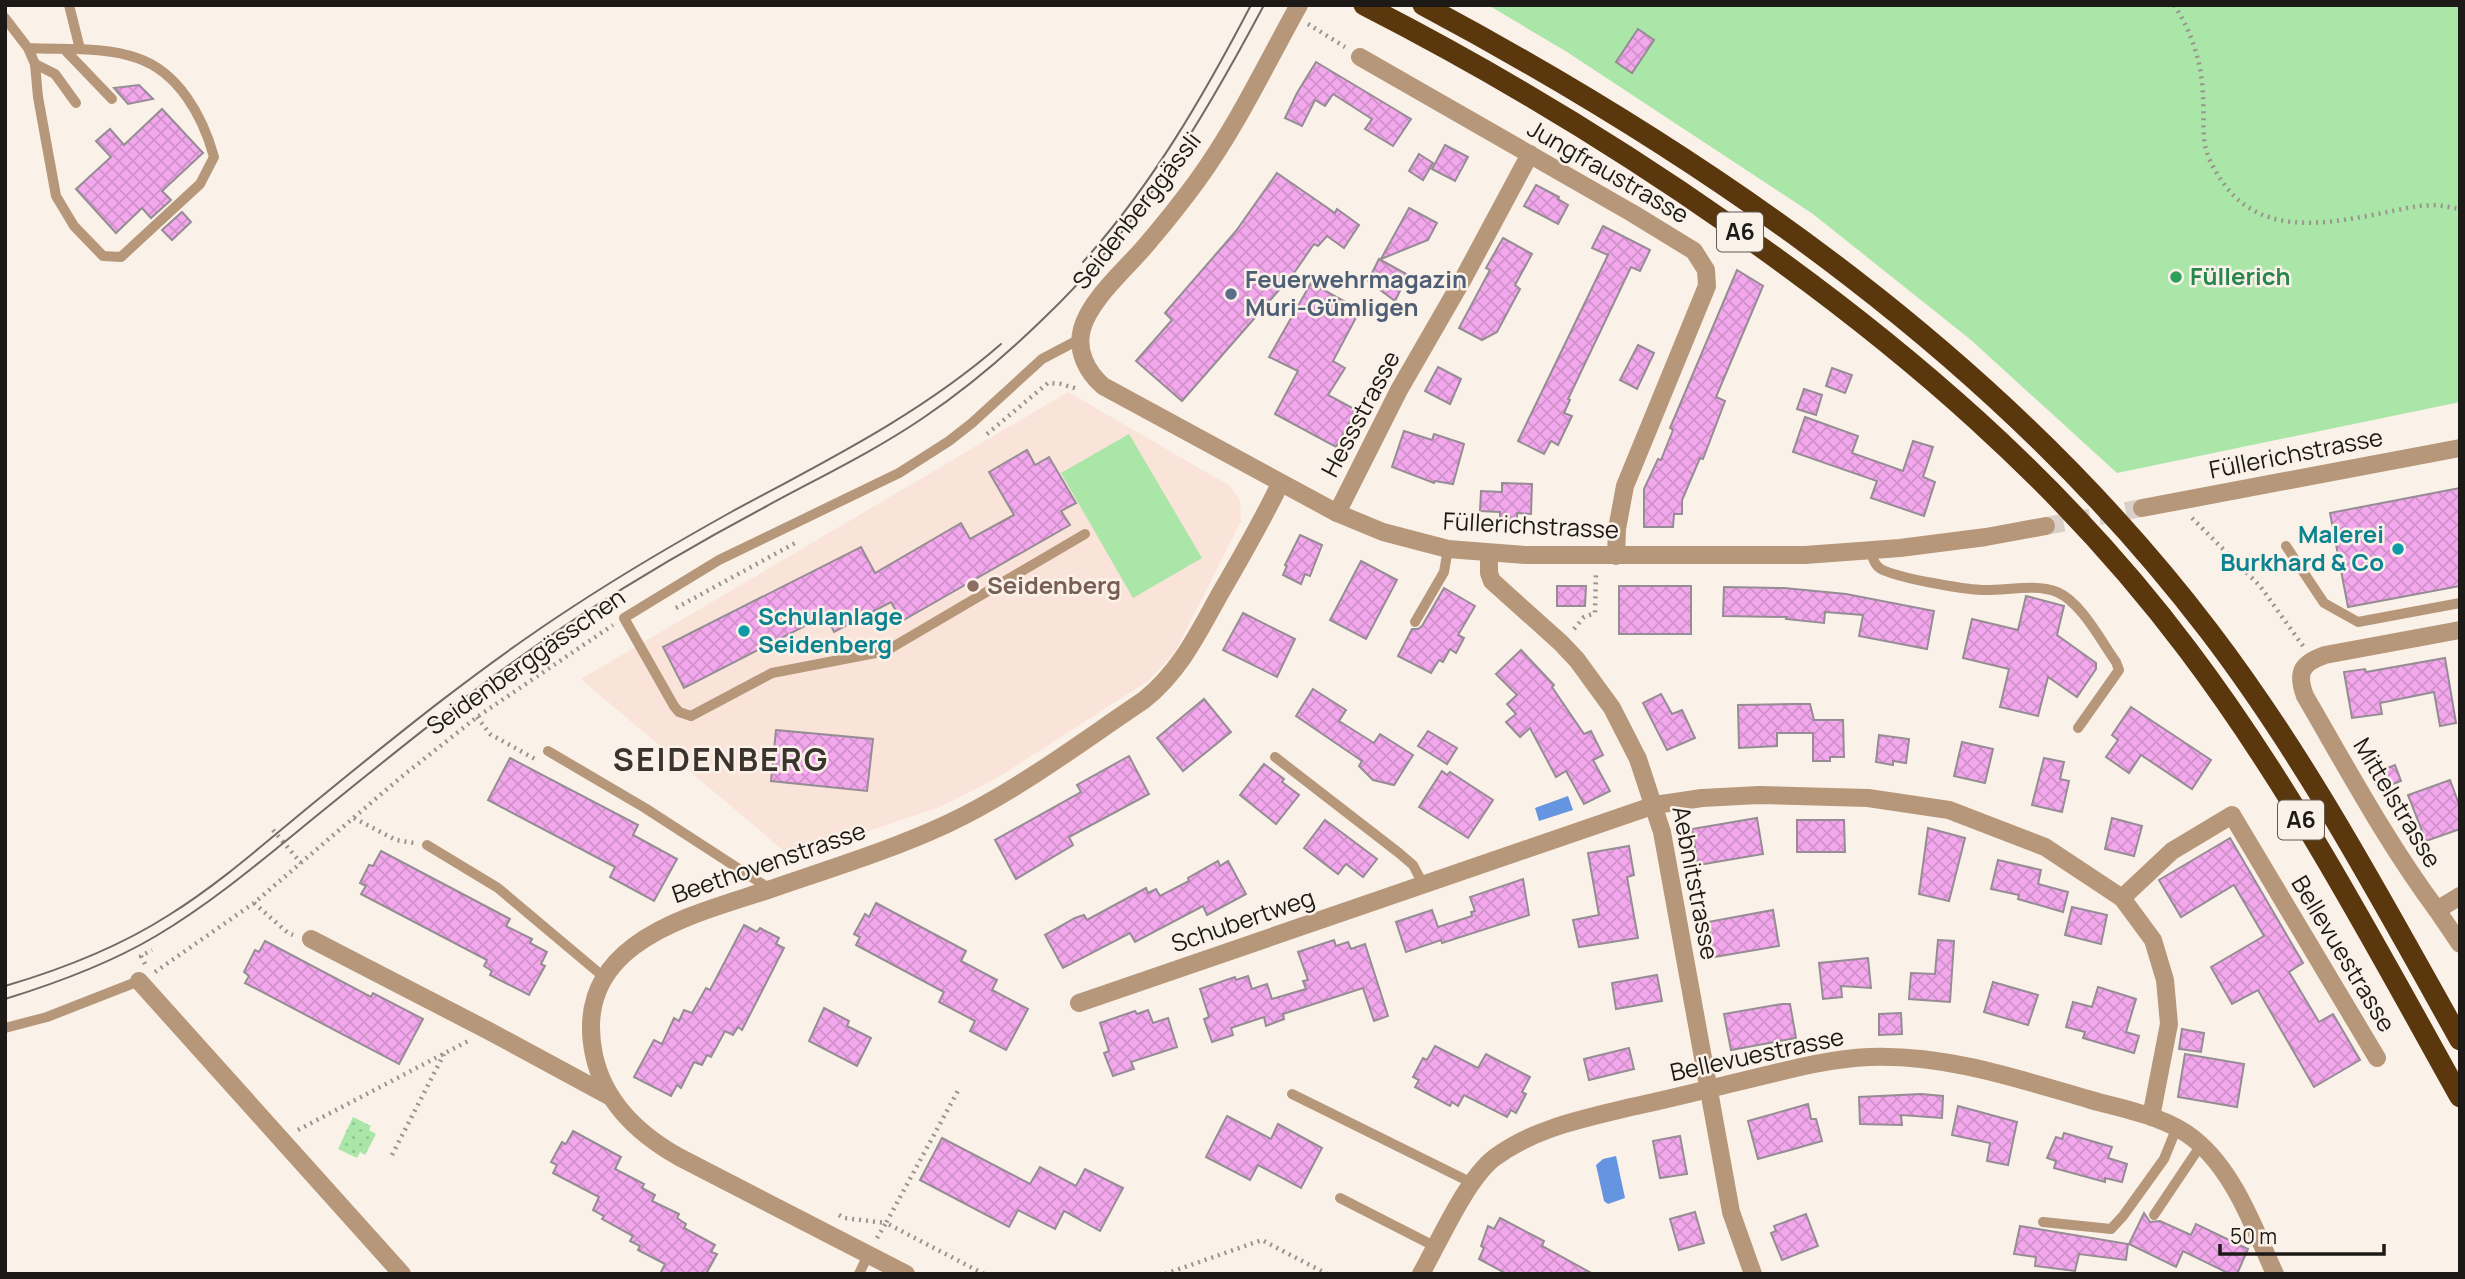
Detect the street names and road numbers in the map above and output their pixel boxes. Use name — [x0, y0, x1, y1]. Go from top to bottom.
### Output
street label: Jungfraustrasse — [1522, 111, 1695, 230]
street label: Seidenberggässli — [1064, 125, 1208, 296]
road number: A6 — [1717, 213, 1763, 252]
street label: Hessstrasse — [1313, 344, 1407, 482]
street label: Füllerichstrasse — [2206, 420, 2385, 486]
street label: Füllerichstrasse — [1442, 503, 1620, 546]
street label: Seidenberggässchen — [419, 580, 631, 742]
street label: Mittelstrasse — [2347, 731, 2450, 873]
road number: A6 — [2278, 800, 2324, 840]
street label: Aebnitstrasse — [1665, 803, 1728, 962]
street label: Beethovenstrasse — [667, 813, 870, 910]
street label: Bellevuestrasse — [2285, 869, 2404, 1038]
street label: Schubertweg — [1167, 880, 1318, 959]
street label: Bellevuestrasse — [1667, 1019, 1847, 1088]

